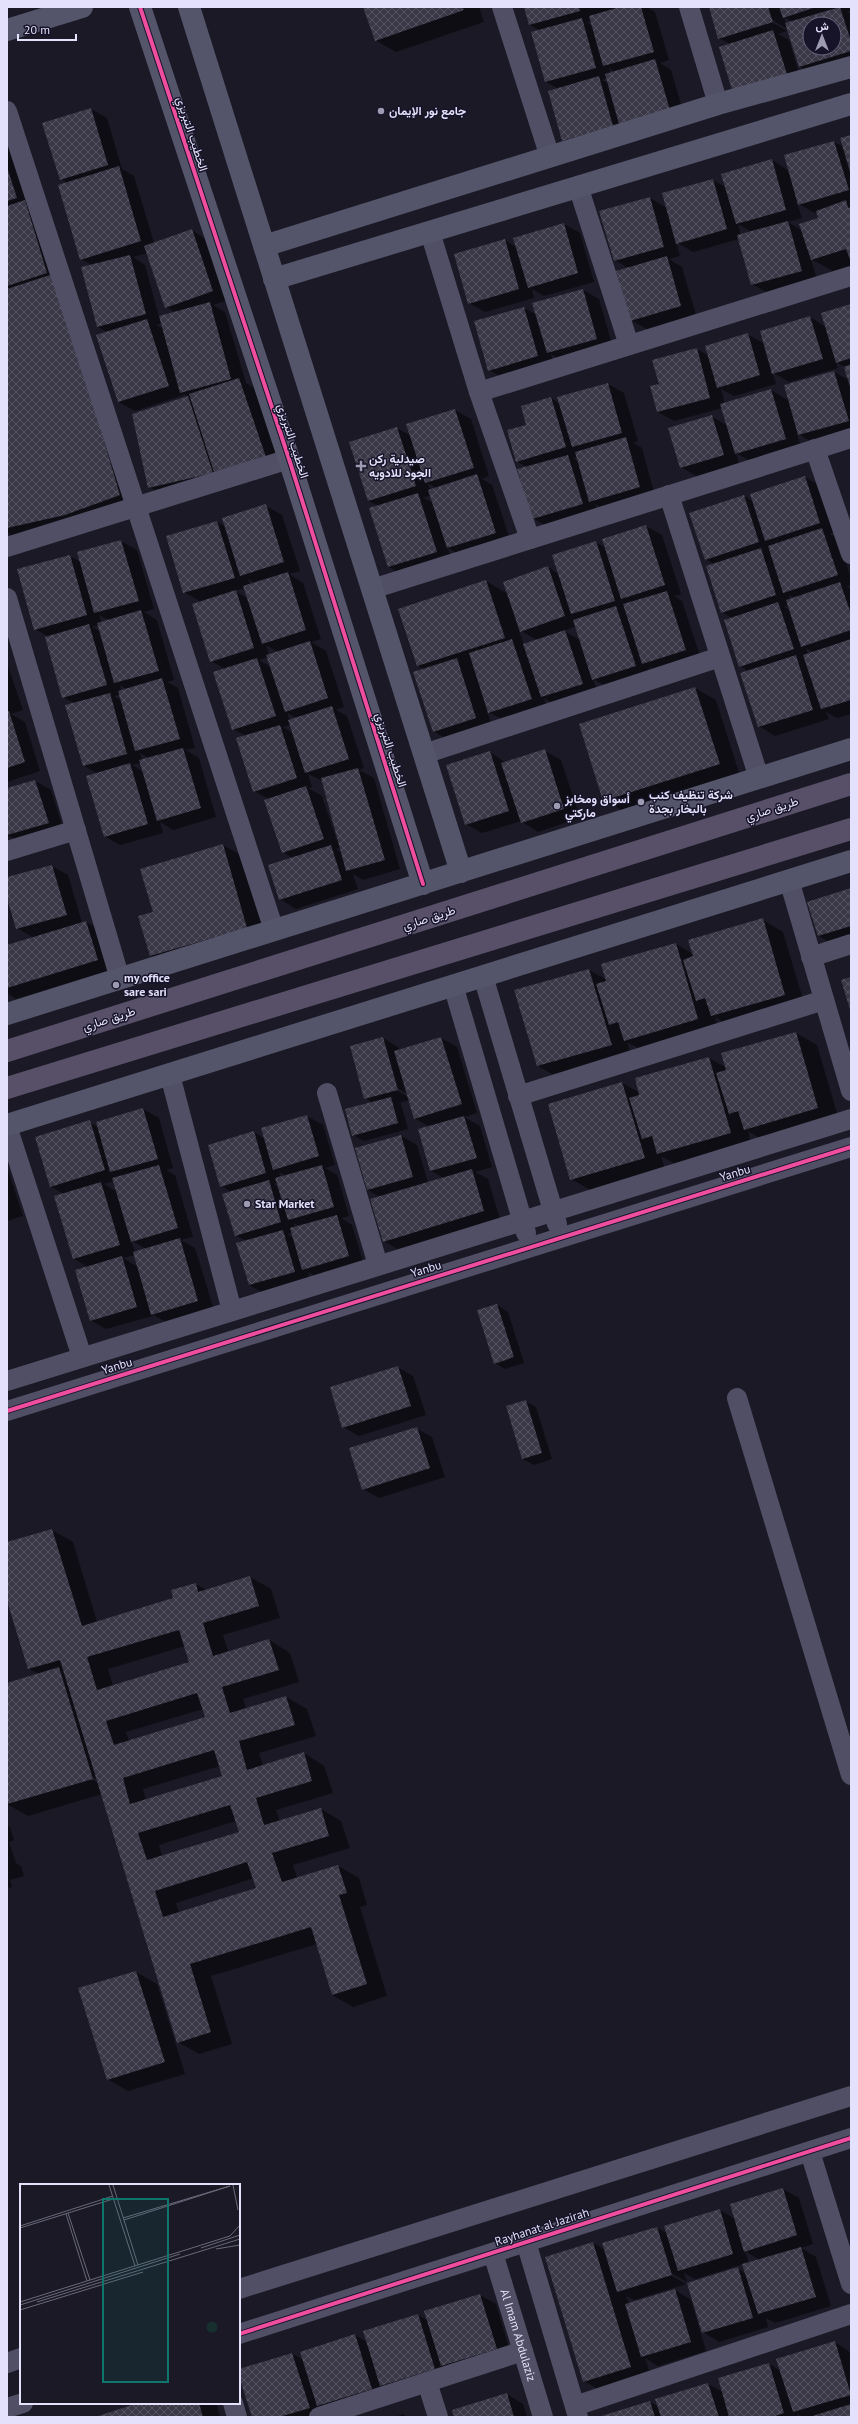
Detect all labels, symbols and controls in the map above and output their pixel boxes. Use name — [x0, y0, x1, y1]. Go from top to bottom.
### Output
scale bar — [18, 16, 76, 42]
north arrow — [802, 16, 842, 56]
text: ش — [815, 19, 829, 33]
text: 20 m — [24, 22, 50, 37]
street label: الخطيب التبريزي — [170, 95, 212, 174]
place label: جامع نور الإيمان — [389, 103, 466, 119]
marker: جامع نور الإيمان — [376, 106, 386, 116]
street label: الخطيب التبريزي — [271, 402, 313, 481]
place label: صيدلية ركن الجود للادويه — [369, 451, 431, 481]
marker: صيدلية ركن الجود للادويه — [356, 461, 366, 471]
street label: الخطيب التبريزي — [369, 711, 411, 790]
place label: شركة تنظيف كنب بالبخار بجدة — [649, 787, 733, 817]
place label: أسواق ومخابز ماركتي — [564, 791, 630, 823]
street label: طريق صاري — [744, 793, 801, 827]
marker: شركة تنظيف كنب بالبخار بجدة — [636, 797, 646, 807]
marker: أسواق ومخابز ماركتي — [552, 801, 562, 811]
street label: طريق صاري — [401, 902, 458, 936]
place label: my office sare sari — [124, 970, 170, 999]
marker: my office sare sari — [111, 980, 121, 990]
street label: طريق صاري — [81, 1003, 138, 1037]
street label: Yanbu — [718, 1161, 752, 1184]
place label: Star Market — [255, 1196, 315, 1211]
marker: Star Market — [242, 1199, 252, 1209]
street label: Yanbu — [409, 1257, 443, 1280]
street label: Yanbu — [100, 1354, 134, 1377]
inset map — [20, 2184, 240, 2404]
street label: Rayhanat al Jazirah — [493, 2204, 591, 2249]
street label: Al Imam Abdulaziz — [497, 2287, 540, 2383]

